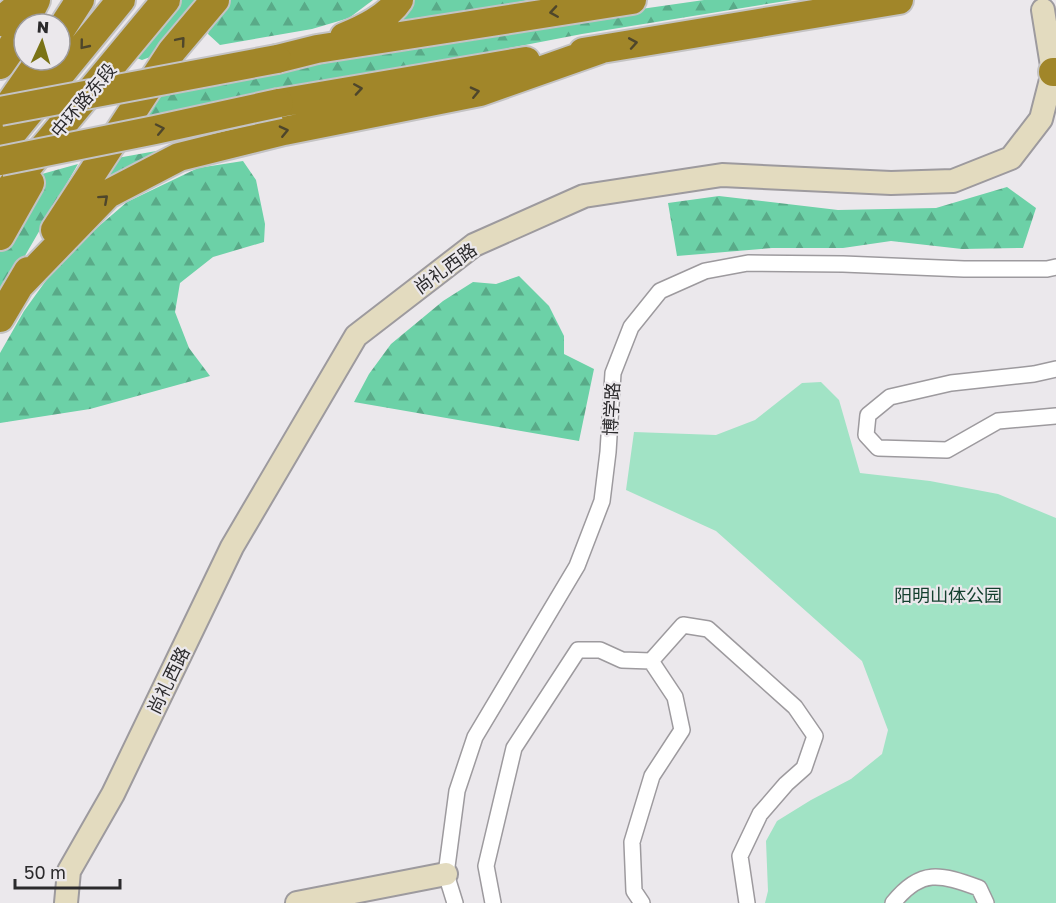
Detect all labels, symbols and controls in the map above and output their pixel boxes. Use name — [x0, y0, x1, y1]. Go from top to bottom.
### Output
one-way arrow — [549, 6, 558, 18]
north arrow — [12, 12, 72, 72]
text: N — [36, 17, 50, 37]
one-way arrow — [174, 37, 185, 48]
one-way arrow — [628, 37, 638, 50]
one-way arrow — [80, 38, 91, 49]
street label: 中环路东段 — [46, 58, 120, 142]
one-way arrow — [353, 84, 362, 96]
one-way arrow — [470, 87, 480, 100]
one-way arrow — [155, 123, 165, 136]
one-way arrow — [279, 125, 289, 138]
one-way arrow — [97, 195, 108, 206]
street label: 尚礼西路 — [409, 238, 481, 298]
street label: 博学路 — [599, 381, 623, 437]
park label: 阳明山体公园 — [894, 584, 1002, 606]
street label: 尚礼西路 — [142, 643, 194, 717]
scale bar — [15, 852, 120, 890]
text: 50 m — [24, 861, 66, 883]

